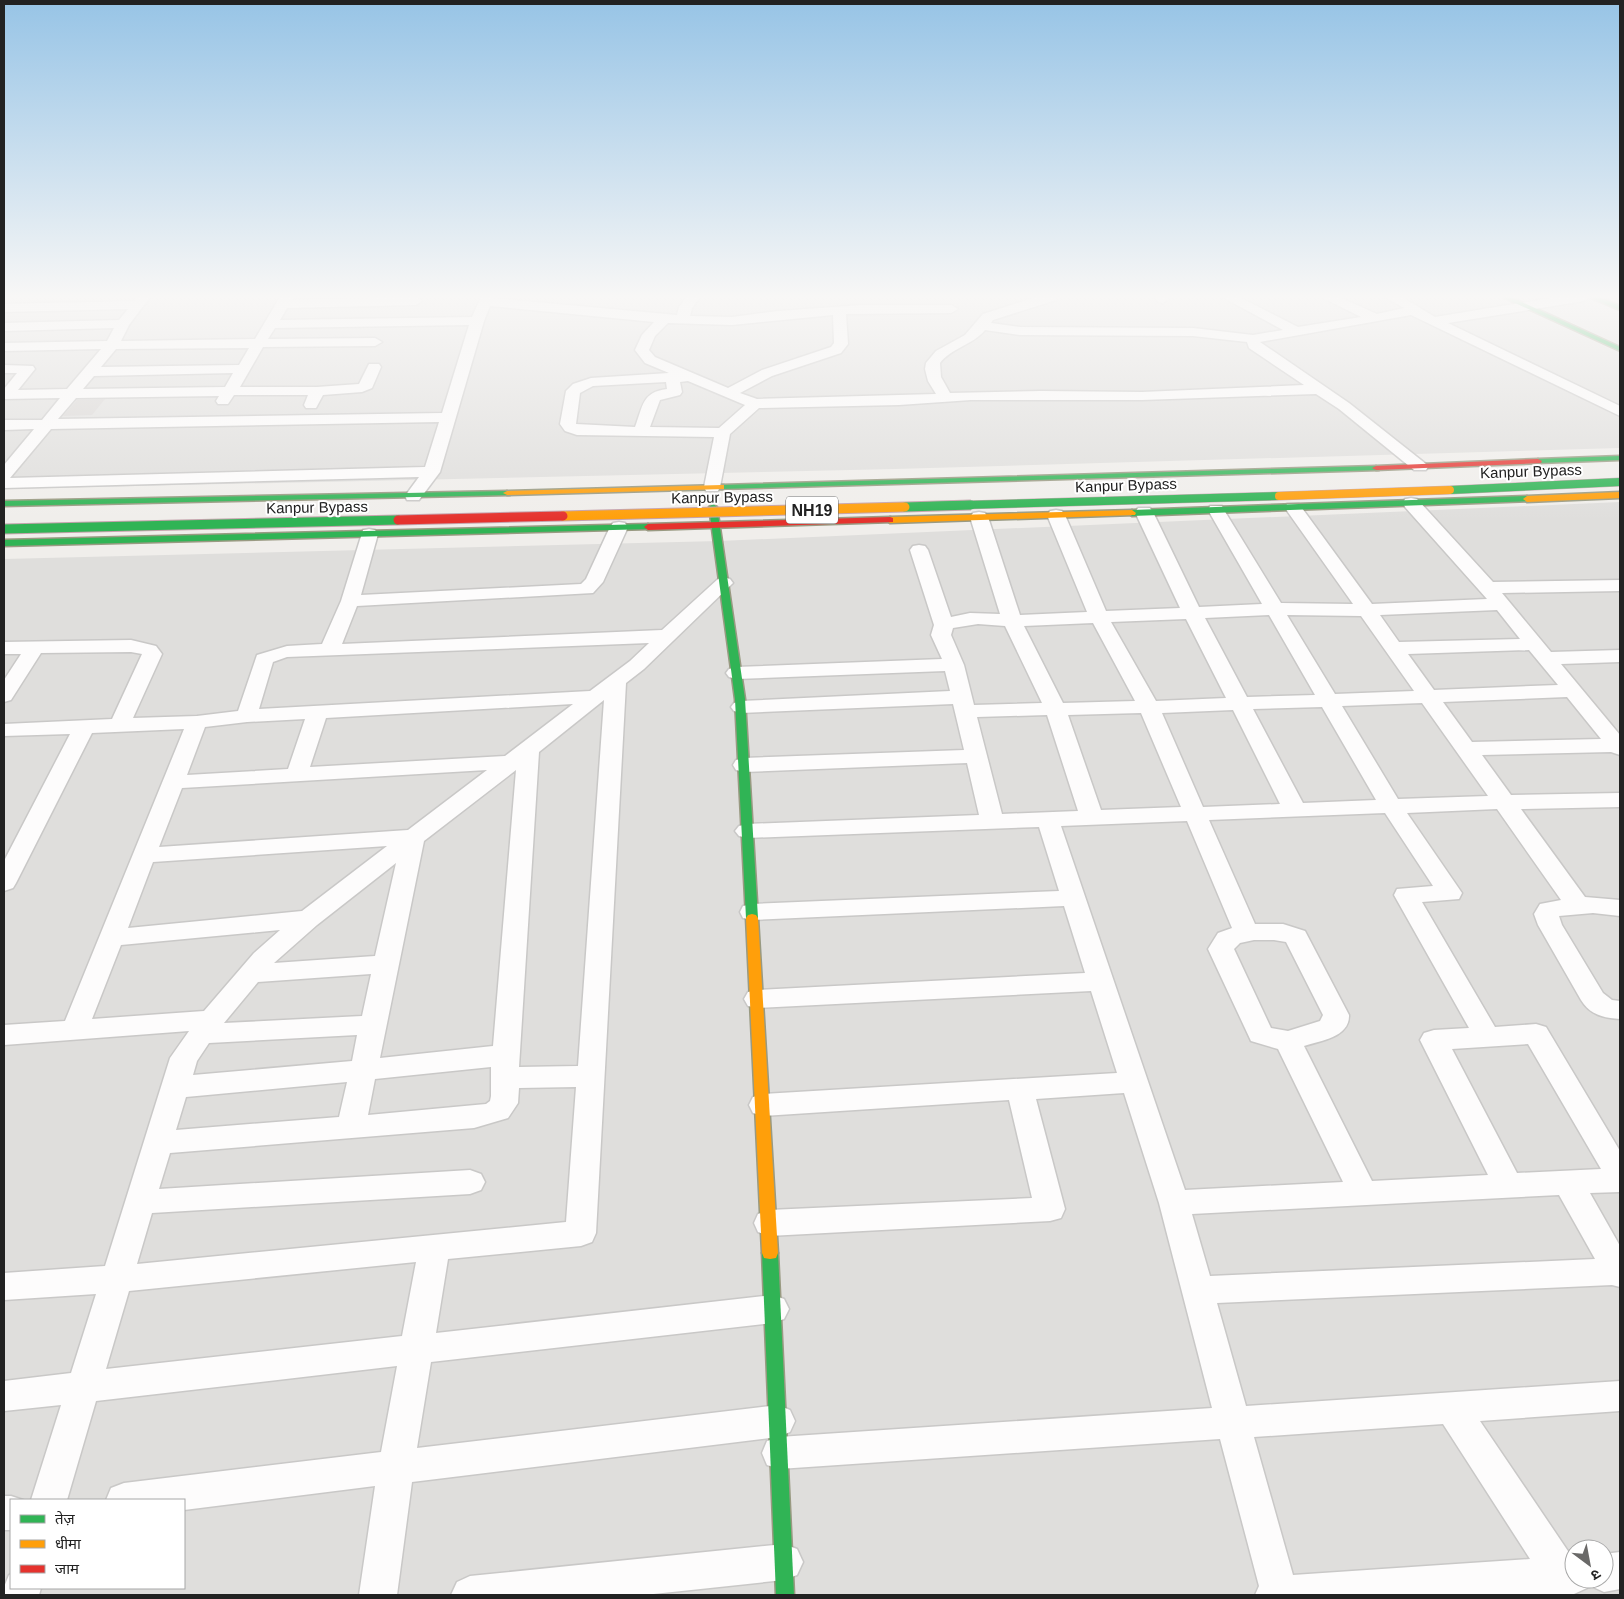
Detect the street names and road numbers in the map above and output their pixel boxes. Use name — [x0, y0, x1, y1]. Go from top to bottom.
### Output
street label: Kanpur Bypass — [1480, 461, 1582, 481]
street label: Kanpur Bypass — [1075, 475, 1177, 495]
street label: Kanpur Bypass — [671, 488, 773, 506]
road number: NH19 — [786, 496, 838, 524]
street label: Kanpur Bypass — [266, 498, 368, 516]

